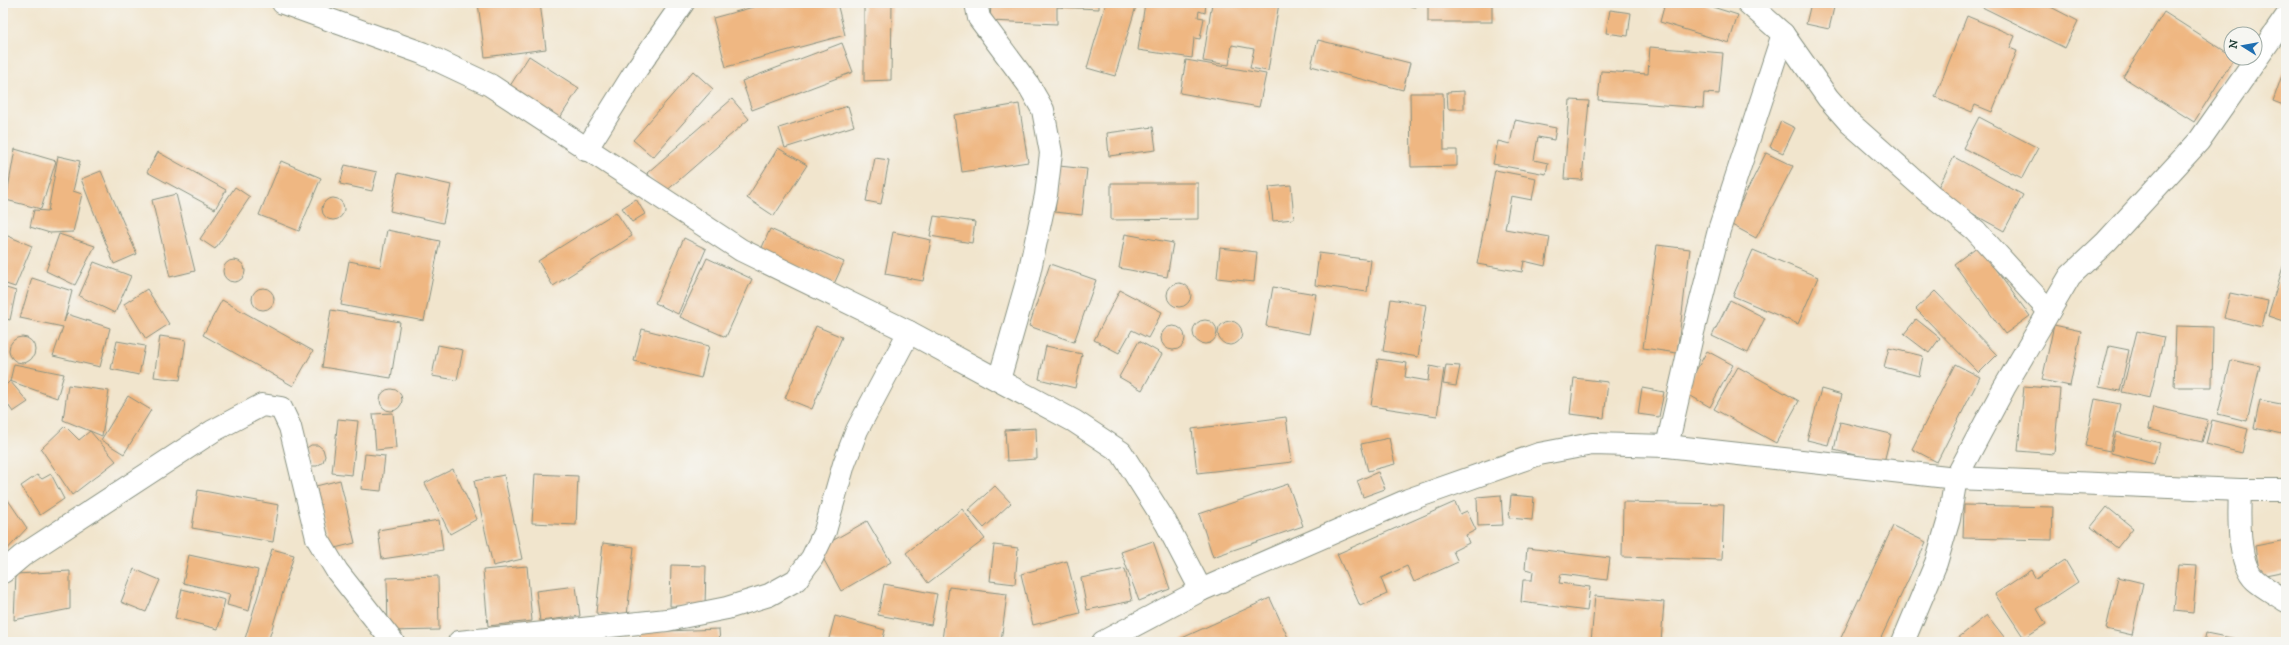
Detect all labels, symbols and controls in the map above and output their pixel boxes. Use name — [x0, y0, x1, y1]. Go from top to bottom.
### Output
north arrow — [2223, 26, 2263, 66]
text: N — [2226, 39, 2242, 50]

